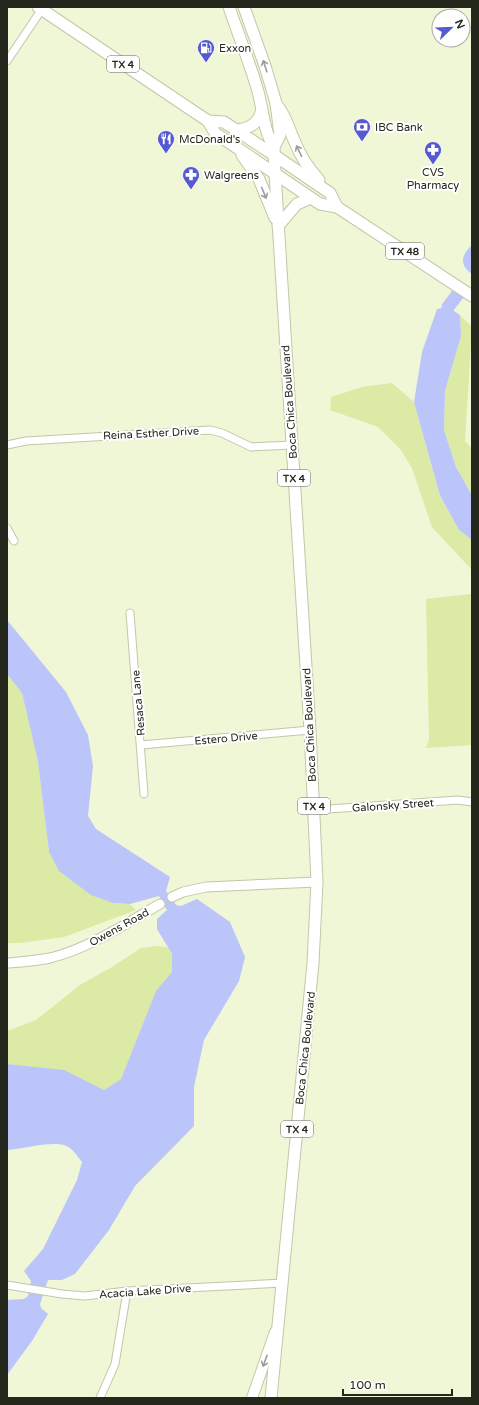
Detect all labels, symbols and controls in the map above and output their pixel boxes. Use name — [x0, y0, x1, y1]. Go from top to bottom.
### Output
north arrow — [431, 8, 471, 48]
text: N — [452, 18, 467, 31]
fuel station icon: Exxon — [196, 38, 216, 63]
place label: Exxon — [219, 42, 251, 55]
road number: TX 4 — [107, 56, 139, 72]
one-way arrow — [261, 60, 268, 73]
bank icon: IBC Bank — [352, 117, 372, 142]
place label: IBC Bank — [375, 121, 423, 134]
restaurant icon: McDonald's — [156, 129, 176, 154]
place label: McDonald's — [179, 133, 240, 146]
pharmacy icon: CVS Pharmacy — [423, 140, 443, 165]
one-way arrow — [295, 145, 302, 157]
pharmacy icon: Walgreens — [181, 165, 201, 190]
place label: CVS Pharmacy — [407, 166, 459, 192]
place label: Walgreens — [204, 169, 259, 182]
one-way arrow — [261, 186, 269, 198]
road number: TX 48 — [386, 243, 424, 259]
street label: Boca Chica Boulevard — [279, 345, 300, 459]
street label: Reina Esther Drive — [103, 424, 199, 443]
road number: TX 4 — [278, 470, 310, 486]
street label: Boca Chica Boulevard — [300, 668, 319, 782]
street label: Resaca Lane — [129, 670, 148, 736]
street label: Estero Drive — [194, 729, 258, 748]
street label: Galonsky Street — [352, 796, 434, 815]
road number: TX 4 — [298, 798, 330, 814]
street label: Owens Road — [87, 906, 151, 949]
street label: Boca Chica Boulevard — [293, 991, 318, 1105]
road number: TX 4 — [281, 1121, 313, 1137]
street label: Acacia Lake Drive — [99, 1282, 192, 1301]
one-way arrow — [260, 1354, 268, 1366]
scale bar — [343, 1371, 452, 1397]
text: 100 m — [349, 1378, 386, 1392]

